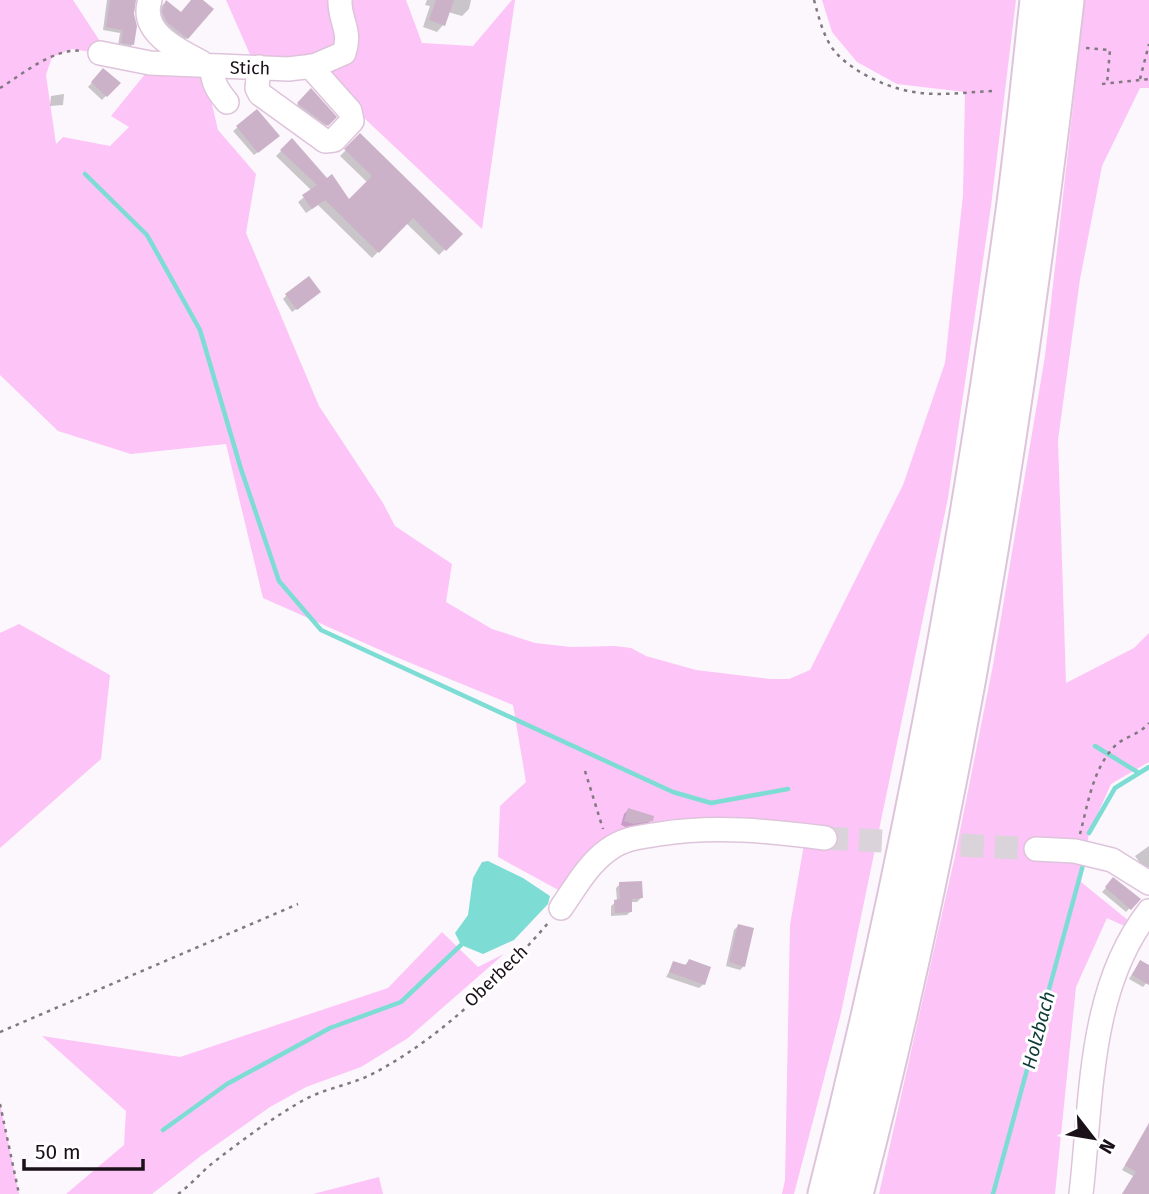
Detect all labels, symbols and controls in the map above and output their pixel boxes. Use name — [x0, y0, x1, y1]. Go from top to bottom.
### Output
street label: Stich — [230, 57, 270, 79]
street label: Oberbech — [460, 940, 532, 1012]
water label: Holzbach — [1017, 989, 1060, 1071]
north arrow — [1058, 1103, 1128, 1173]
scale bar — [24, 1128, 144, 1172]
text: N — [1094, 1135, 1120, 1158]
text: 50 m — [35, 1139, 81, 1165]

